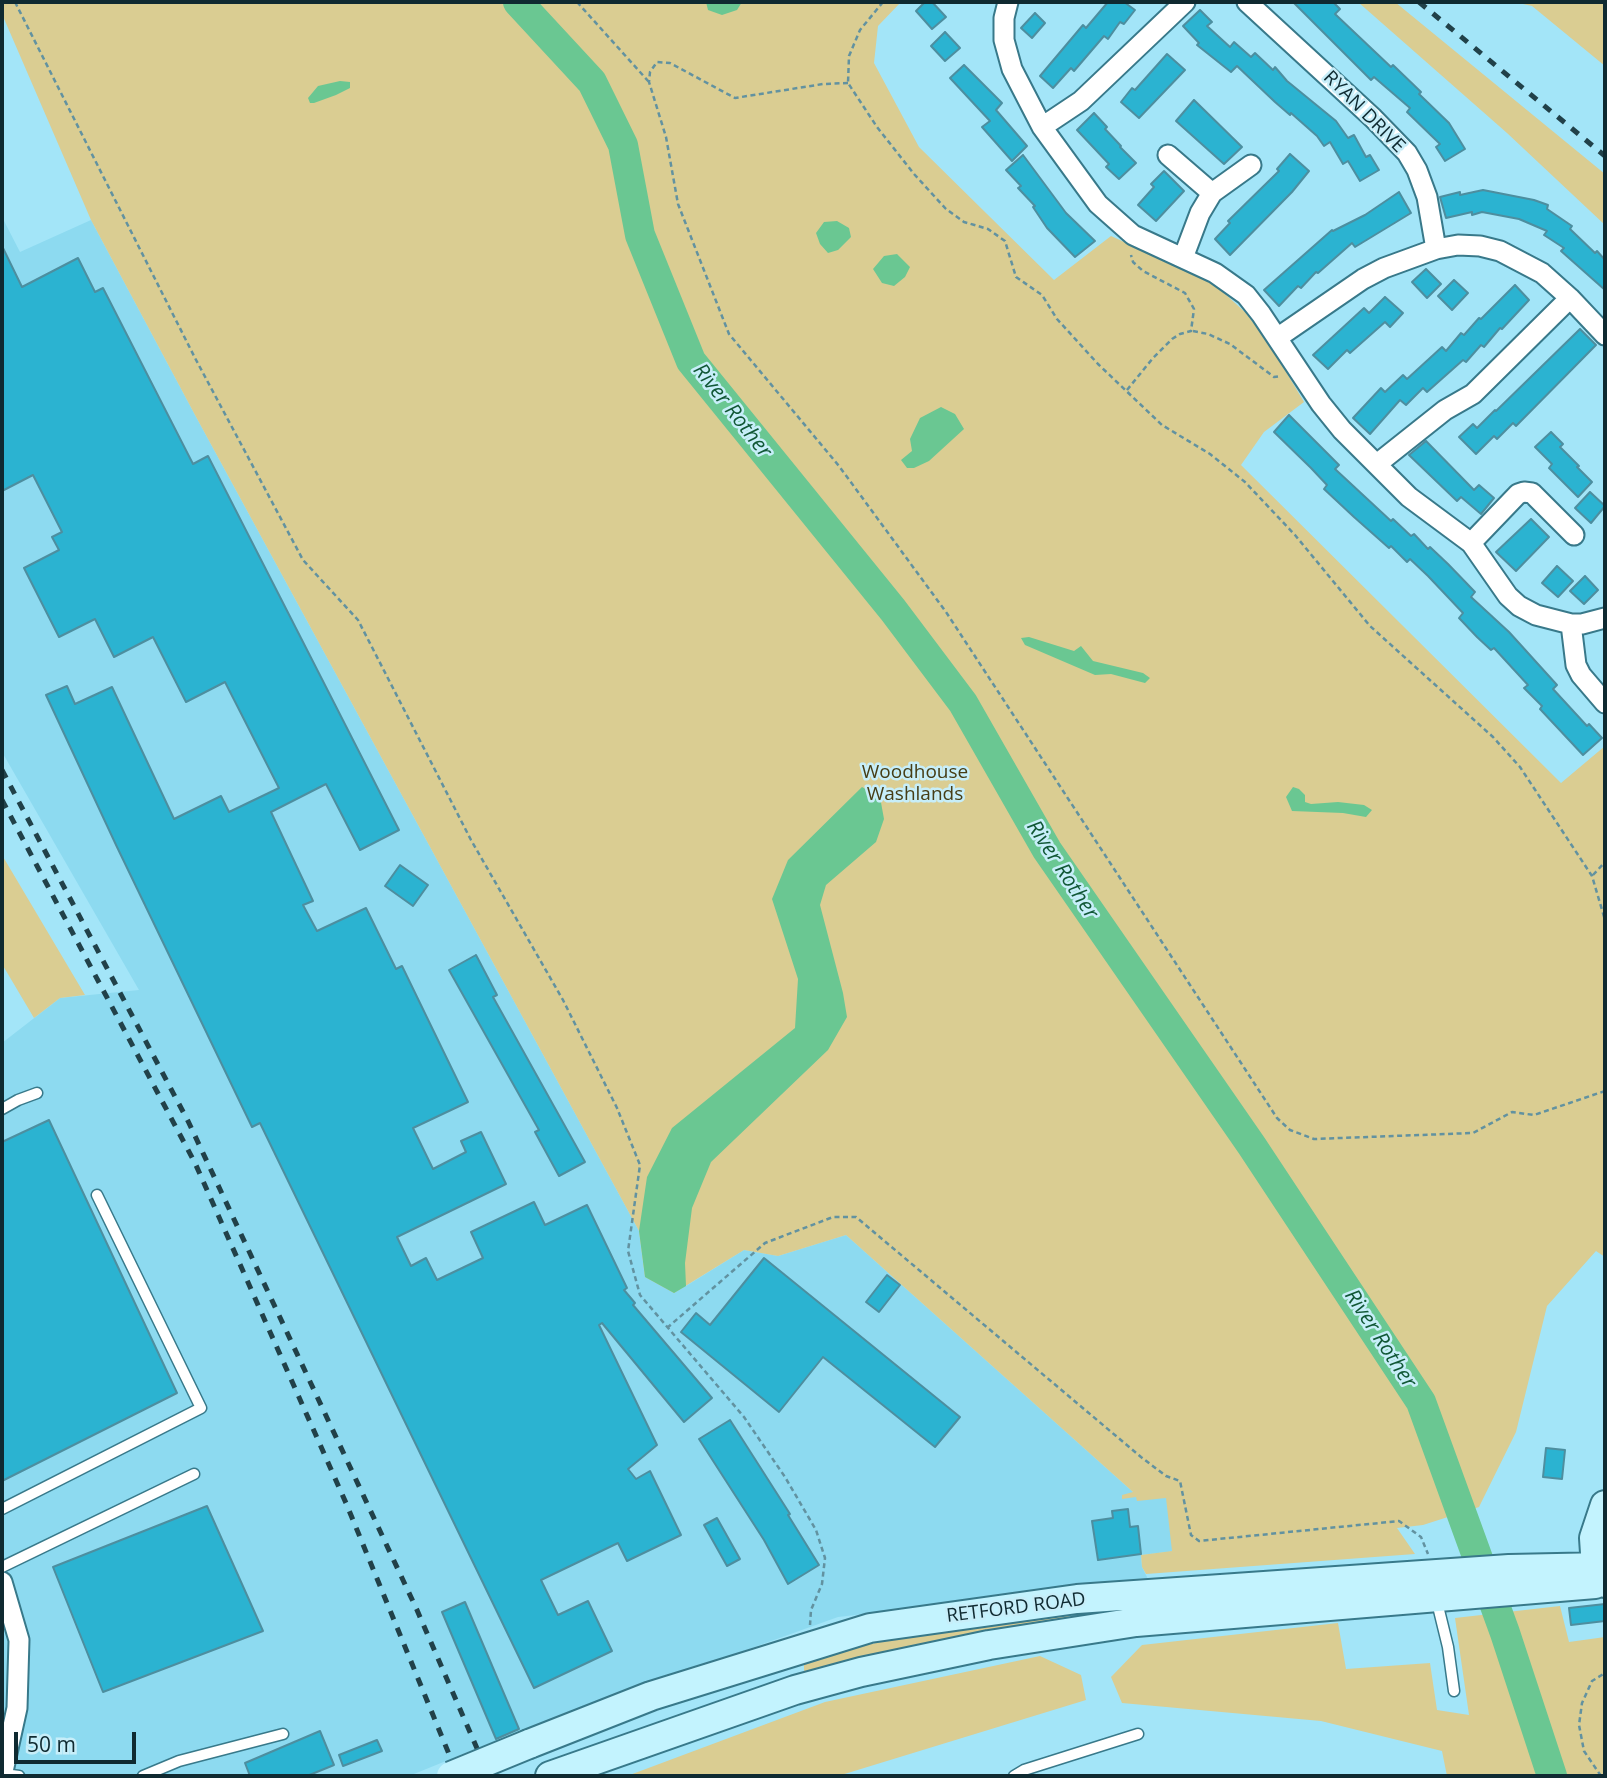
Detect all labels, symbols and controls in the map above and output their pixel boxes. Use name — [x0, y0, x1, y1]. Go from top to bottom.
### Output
street label: RYAN DRIVE — [1318, 66, 1410, 158]
water label: River Rother — [687, 359, 777, 463]
park label: Woodhouse Washlands — [862, 762, 968, 806]
water label: River Rother — [1021, 816, 1103, 924]
water label: River Rother — [1339, 1285, 1421, 1393]
street label: RETFORD ROAD — [945, 1588, 1087, 1628]
scale bar — [18, 1718, 140, 1762]
text: 50 m — [27, 1730, 76, 1758]

